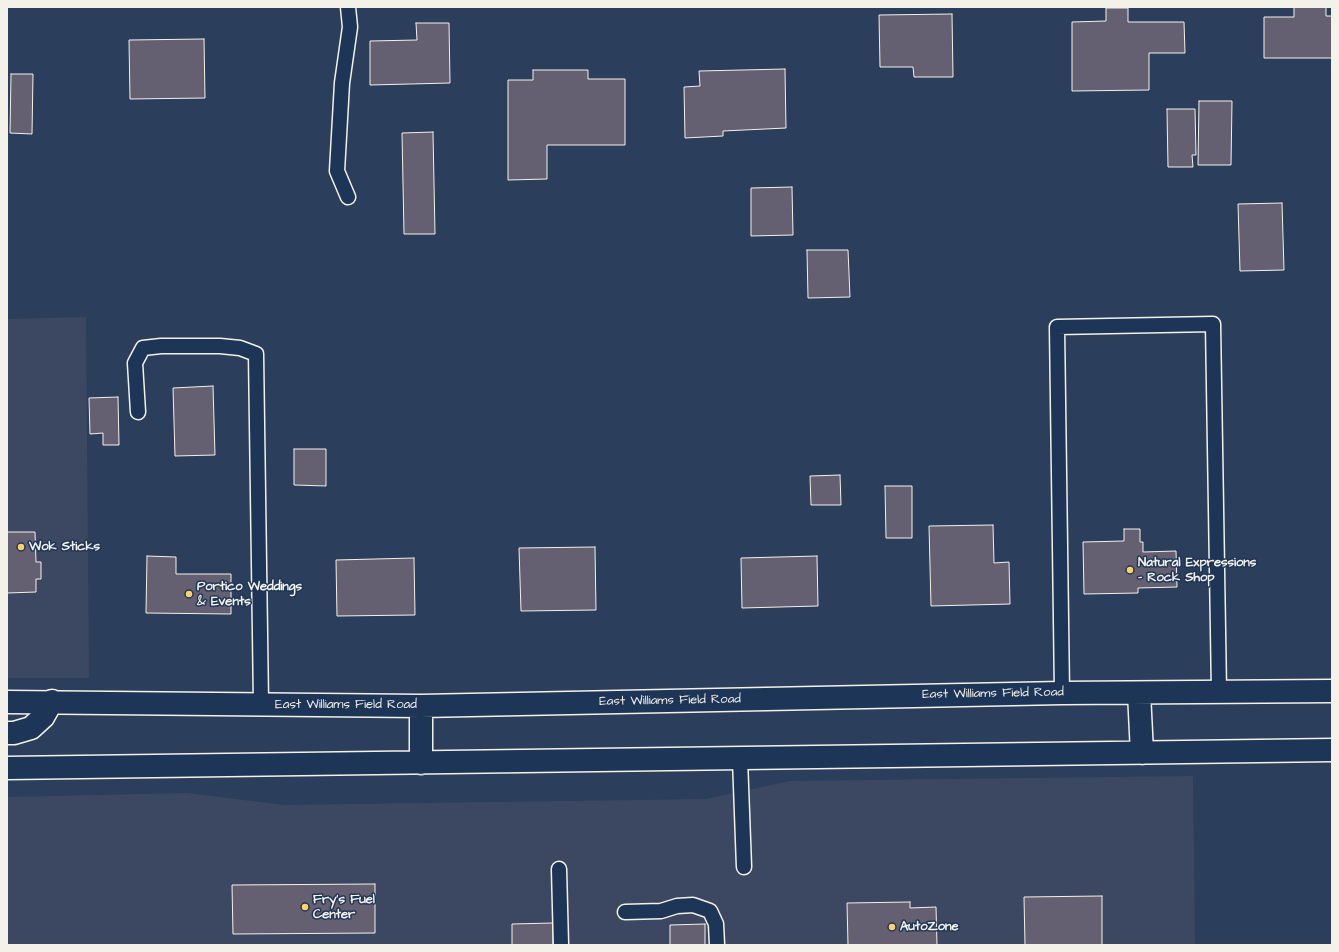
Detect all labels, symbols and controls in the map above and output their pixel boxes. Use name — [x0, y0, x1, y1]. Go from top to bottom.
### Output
place label: Wok Sticks — [29, 539, 100, 555]
marker: Wok Sticks — [16, 542, 26, 552]
place label: Natural Expressions - Rock Shop — [1138, 555, 1256, 586]
marker: Natural Expressions - Rock Shop — [1125, 565, 1135, 575]
place label: Portico Weddings & Events — [197, 579, 302, 610]
marker: Portico Weddings & Events — [184, 589, 194, 599]
street label: East Williams Field Road — [922, 685, 1064, 703]
street label: East Williams Field Road — [599, 692, 741, 710]
street label: East Williams Field Road — [275, 697, 417, 713]
place label: Fry's Fuel Center — [313, 892, 375, 923]
marker: Fry's Fuel Center — [300, 902, 310, 912]
place label: AutoZone — [900, 919, 959, 935]
marker: AutoZone — [887, 922, 897, 932]

